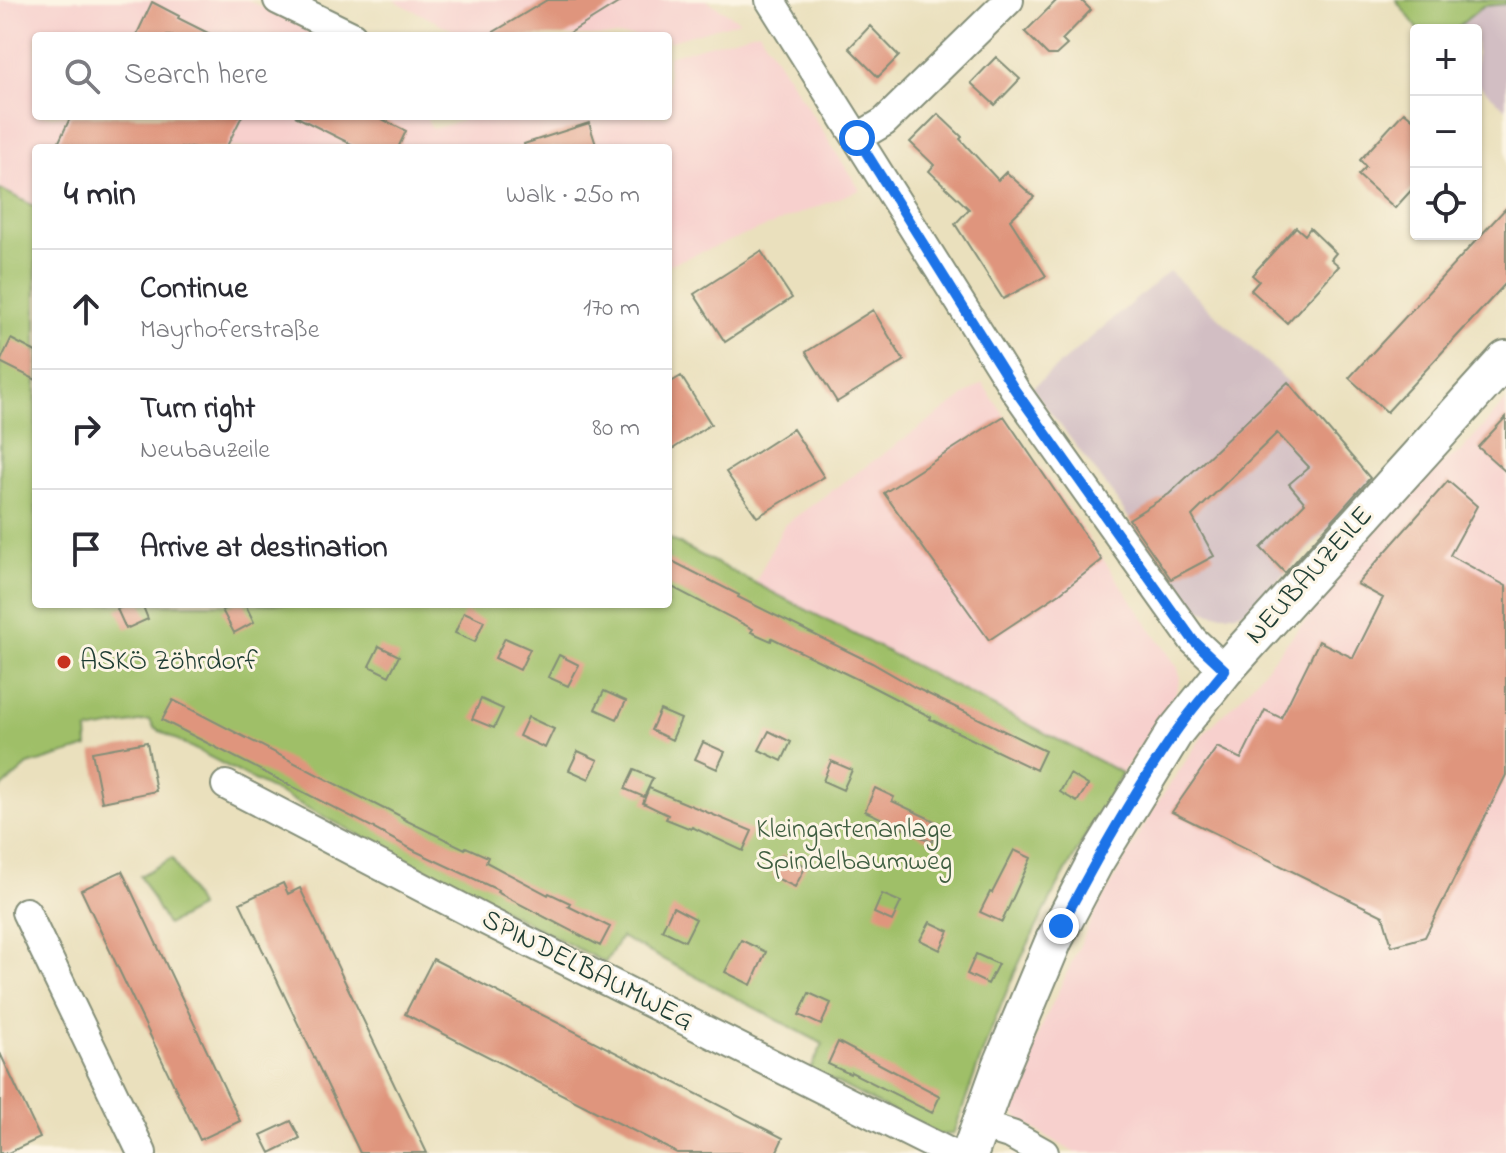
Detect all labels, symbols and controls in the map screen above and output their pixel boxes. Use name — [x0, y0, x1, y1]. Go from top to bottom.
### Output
map controls — [1410, 24, 1482, 240]
button: + — [1410, 24, 1482, 96]
search box — [32, 32, 672, 120]
icon: search — [60, 54, 104, 98]
text: Search here — [124, 54, 268, 98]
button: − — [1410, 96, 1482, 168]
route start — [839, 120, 875, 156]
button: locate — [1410, 168, 1482, 240]
text: 4 min — [64, 171, 136, 221]
text: Walk · 250 m — [506, 177, 640, 215]
text: Continue — [140, 268, 248, 312]
icon: ahead — [64, 287, 108, 331]
text: 170 m — [583, 290, 640, 328]
text: Mayrhoferstraße — [140, 312, 319, 350]
text: Turn right — [140, 388, 255, 432]
icon: right — [64, 407, 108, 451]
text: 80 m — [592, 410, 640, 448]
text: Neubauzeile — [140, 432, 270, 470]
street label: NEUBAUZEILE — [1237, 498, 1383, 654]
icon: arrive — [64, 527, 108, 571]
text: Arrive at destination — [140, 527, 388, 571]
place label: ASKÖ Zöhrdorf — [80, 642, 258, 683]
marker: ASKÖ Zöhrdorf — [55, 653, 73, 671]
park label: Kleingartenanlage Spindelbaumweg — [756, 810, 952, 883]
street label: SPINDELBAUMWEG — [474, 900, 700, 1042]
route end — [1043, 908, 1079, 944]

